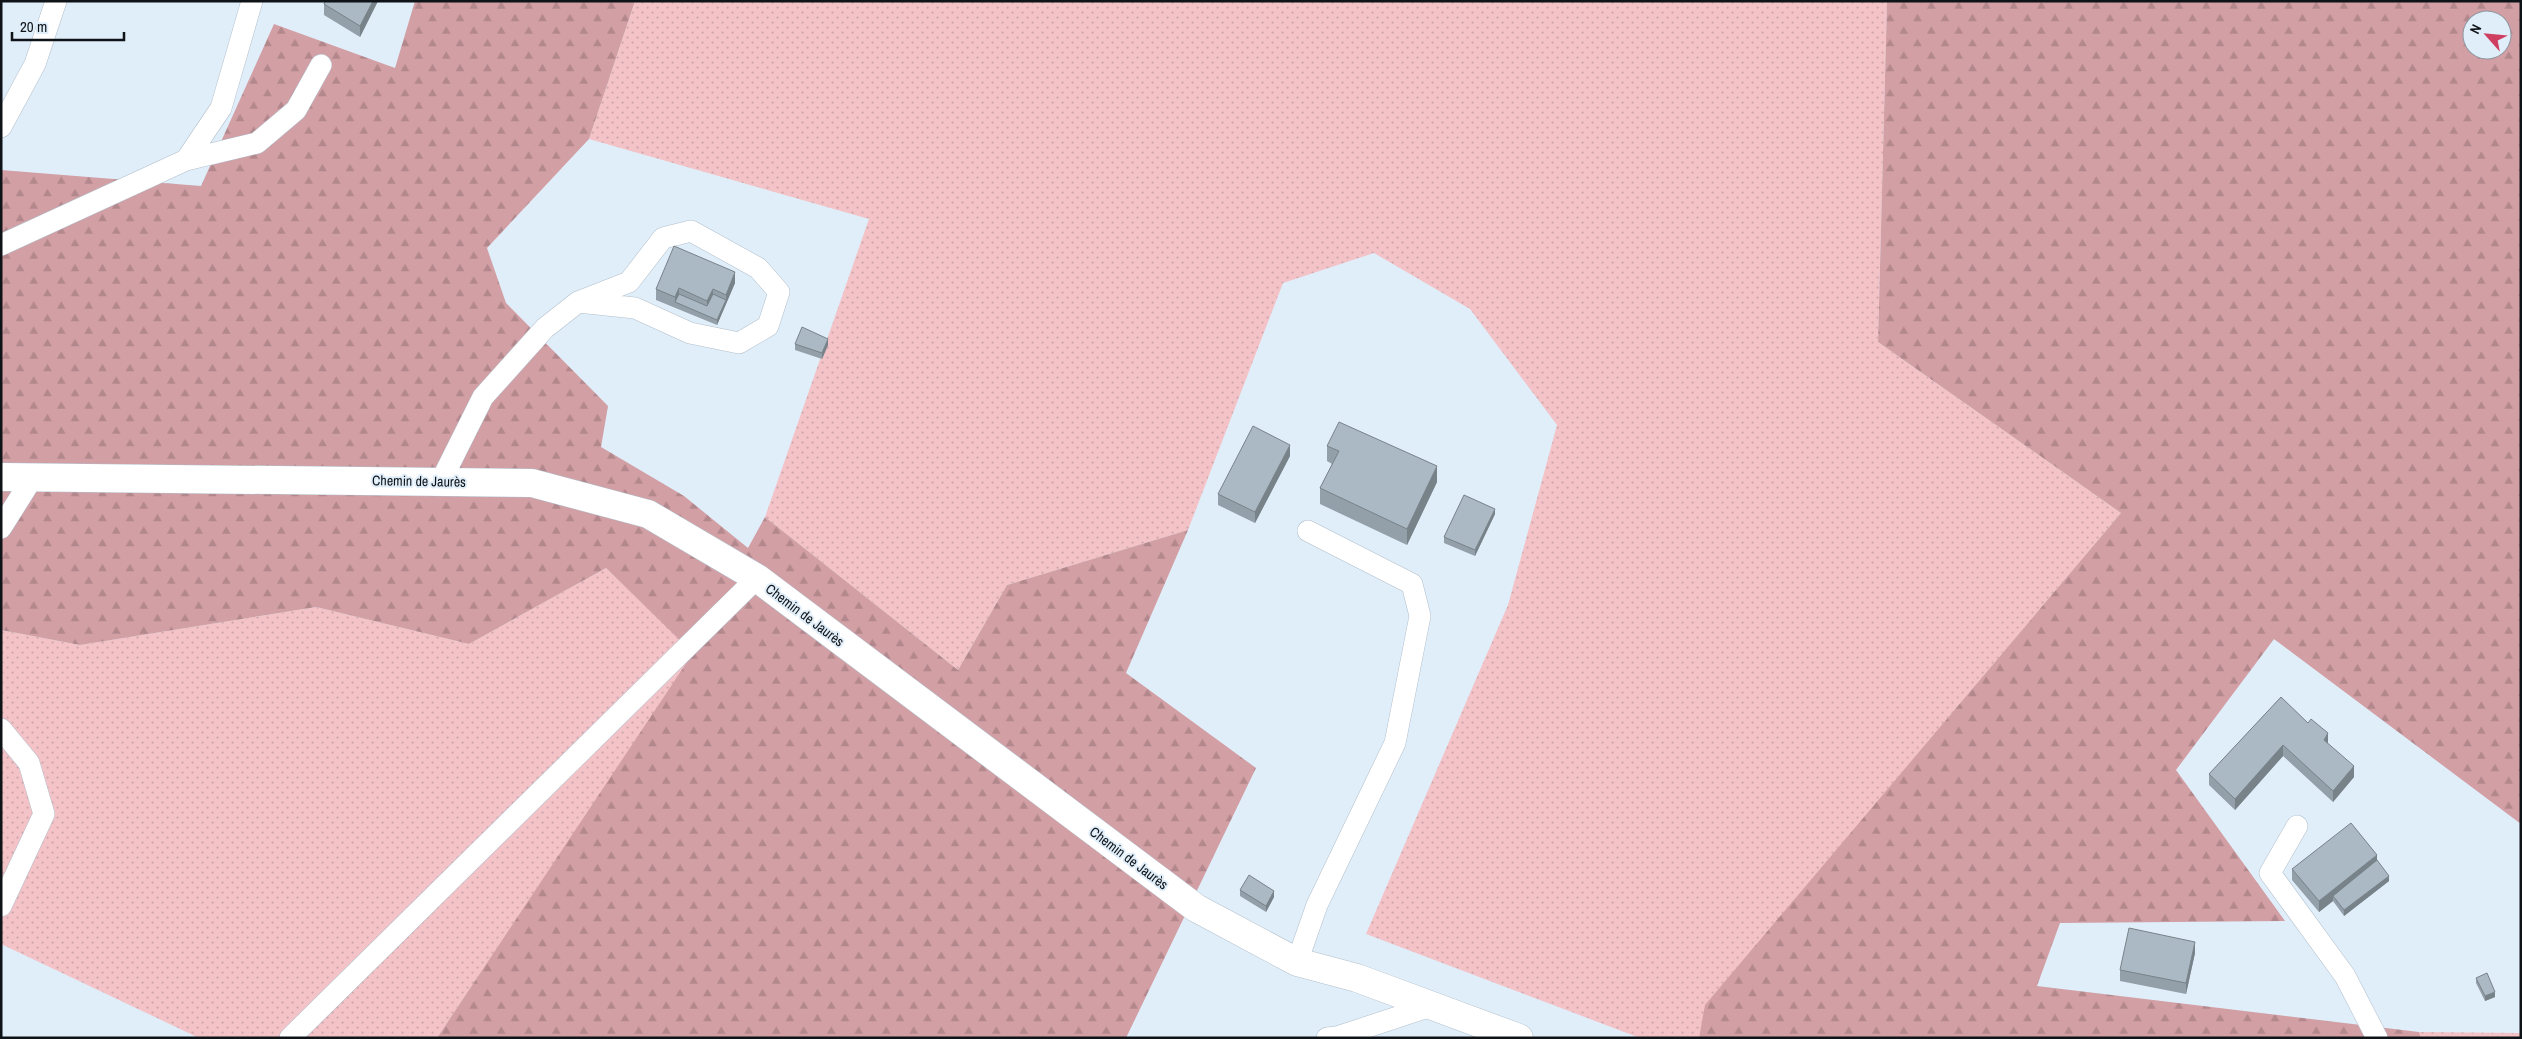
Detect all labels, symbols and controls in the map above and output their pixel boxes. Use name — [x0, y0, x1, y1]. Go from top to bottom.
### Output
scale bar — [12, 10, 125, 42]
north arrow — [2462, 10, 2512, 60]
text: 20 m — [20, 16, 47, 37]
text: N — [2466, 21, 2485, 37]
street label: Chemin de Jaurès — [372, 471, 466, 491]
street label: Chemin de Jaurès — [762, 580, 848, 651]
street label: Chemin de Jaurès — [1086, 823, 1172, 894]

